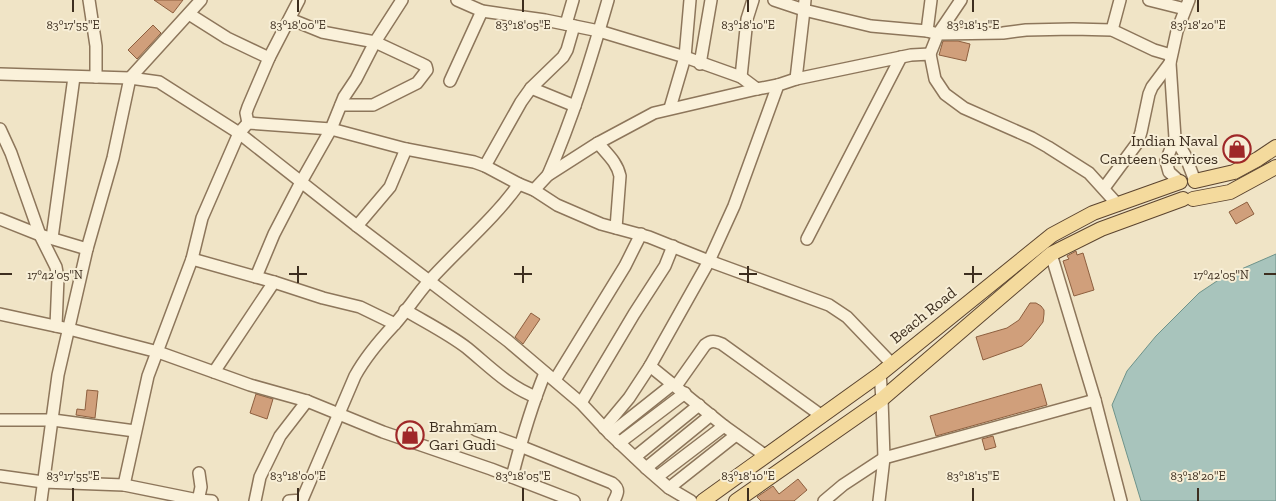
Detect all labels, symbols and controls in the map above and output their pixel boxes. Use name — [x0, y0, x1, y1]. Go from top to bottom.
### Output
text: 83°17'55"E — [46, 18, 100, 32]
text: 83°18'00"E — [270, 18, 326, 32]
text: 83°18'05"E — [495, 18, 551, 32]
text: 83°18'10"E — [721, 18, 775, 32]
text: 83°18'15"E — [947, 18, 999, 32]
text: 83°18'20"E — [1170, 18, 1226, 32]
place label: Indian Naval Canteen Services — [1100, 131, 1218, 168]
shop icon: Indian Naval Canteen Services — [1222, 134, 1252, 164]
text: 17°42'05"N — [27, 268, 83, 282]
text: 17°42'05"N — [1193, 268, 1249, 282]
street label: Beach Road — [886, 283, 960, 347]
place label: Brahmam Gari Gudi — [429, 417, 498, 454]
shop icon: Brahmam Gari Gudi — [395, 420, 425, 450]
text: 83°17'55"E — [46, 469, 100, 483]
text: 83°18'00"E — [270, 469, 326, 483]
text: 83°18'05"E — [495, 469, 551, 483]
text: 83°18'10"E — [721, 469, 775, 483]
text: 83°18'15"E — [947, 469, 999, 483]
text: 83°18'20"E — [1170, 469, 1226, 483]

